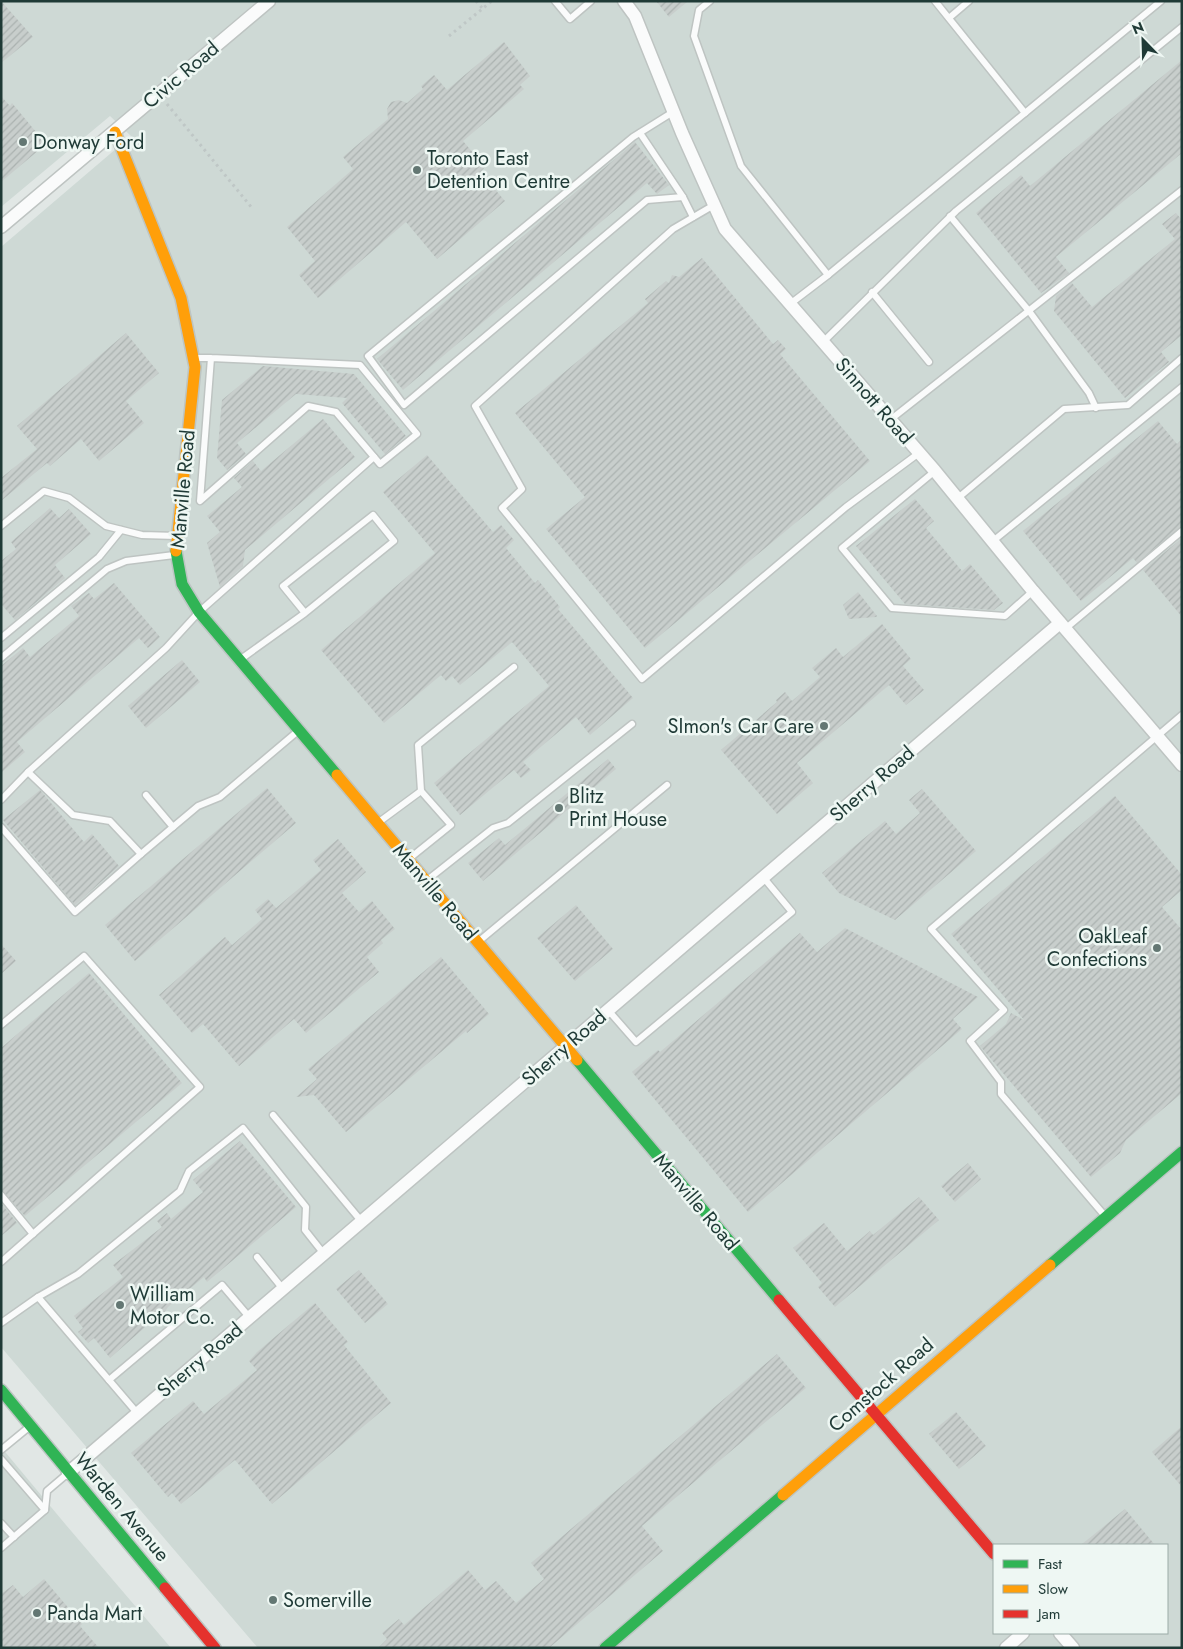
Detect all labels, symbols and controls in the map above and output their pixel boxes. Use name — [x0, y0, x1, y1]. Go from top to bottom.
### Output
north arrow — [1118, 15, 1168, 65]
text: N — [1129, 17, 1147, 39]
street label: Civic Road — [137, 34, 225, 116]
place label: Donway Ford — [33, 128, 144, 157]
marker: Donway Ford — [17, 136, 29, 148]
place label: Toronto East Detention Centre — [427, 144, 570, 196]
marker: Toronto East Detention Centre — [411, 164, 423, 176]
street label: Sinnott Road — [828, 351, 920, 451]
street label: Manville Road — [163, 429, 203, 549]
place label: SImon's Car Care — [668, 712, 814, 741]
marker: SImon's Car Care — [818, 720, 830, 732]
street label: Sherry Road — [823, 739, 921, 829]
place label: Blitz Print House — [569, 782, 667, 834]
marker: Blitz Print House — [553, 802, 565, 814]
street label: Manville Road — [386, 837, 484, 947]
place label: OakLeaf Confections — [1047, 922, 1148, 974]
marker: OakLeaf Confections — [1151, 942, 1163, 954]
street label: Sherry Road — [515, 1003, 613, 1093]
street label: Manville Road — [647, 1147, 745, 1257]
place label: William Motor Co. — [130, 1280, 215, 1332]
marker: William Motor Co. — [114, 1299, 126, 1311]
street label: Sherry Road — [151, 1315, 249, 1405]
street label: Comstock Road — [822, 1331, 940, 1439]
street label: Warden Avenue — [68, 1446, 176, 1568]
legend — [993, 1544, 1168, 1634]
text: Fast — [1038, 1553, 1062, 1575]
text: Slow — [1038, 1578, 1069, 1600]
place label: Somerville — [283, 1586, 372, 1615]
marker: Somerville — [267, 1594, 279, 1606]
place label: Panda Mart — [47, 1599, 142, 1628]
text: Jam — [1036, 1603, 1061, 1625]
marker: Panda Mart — [31, 1607, 43, 1619]

